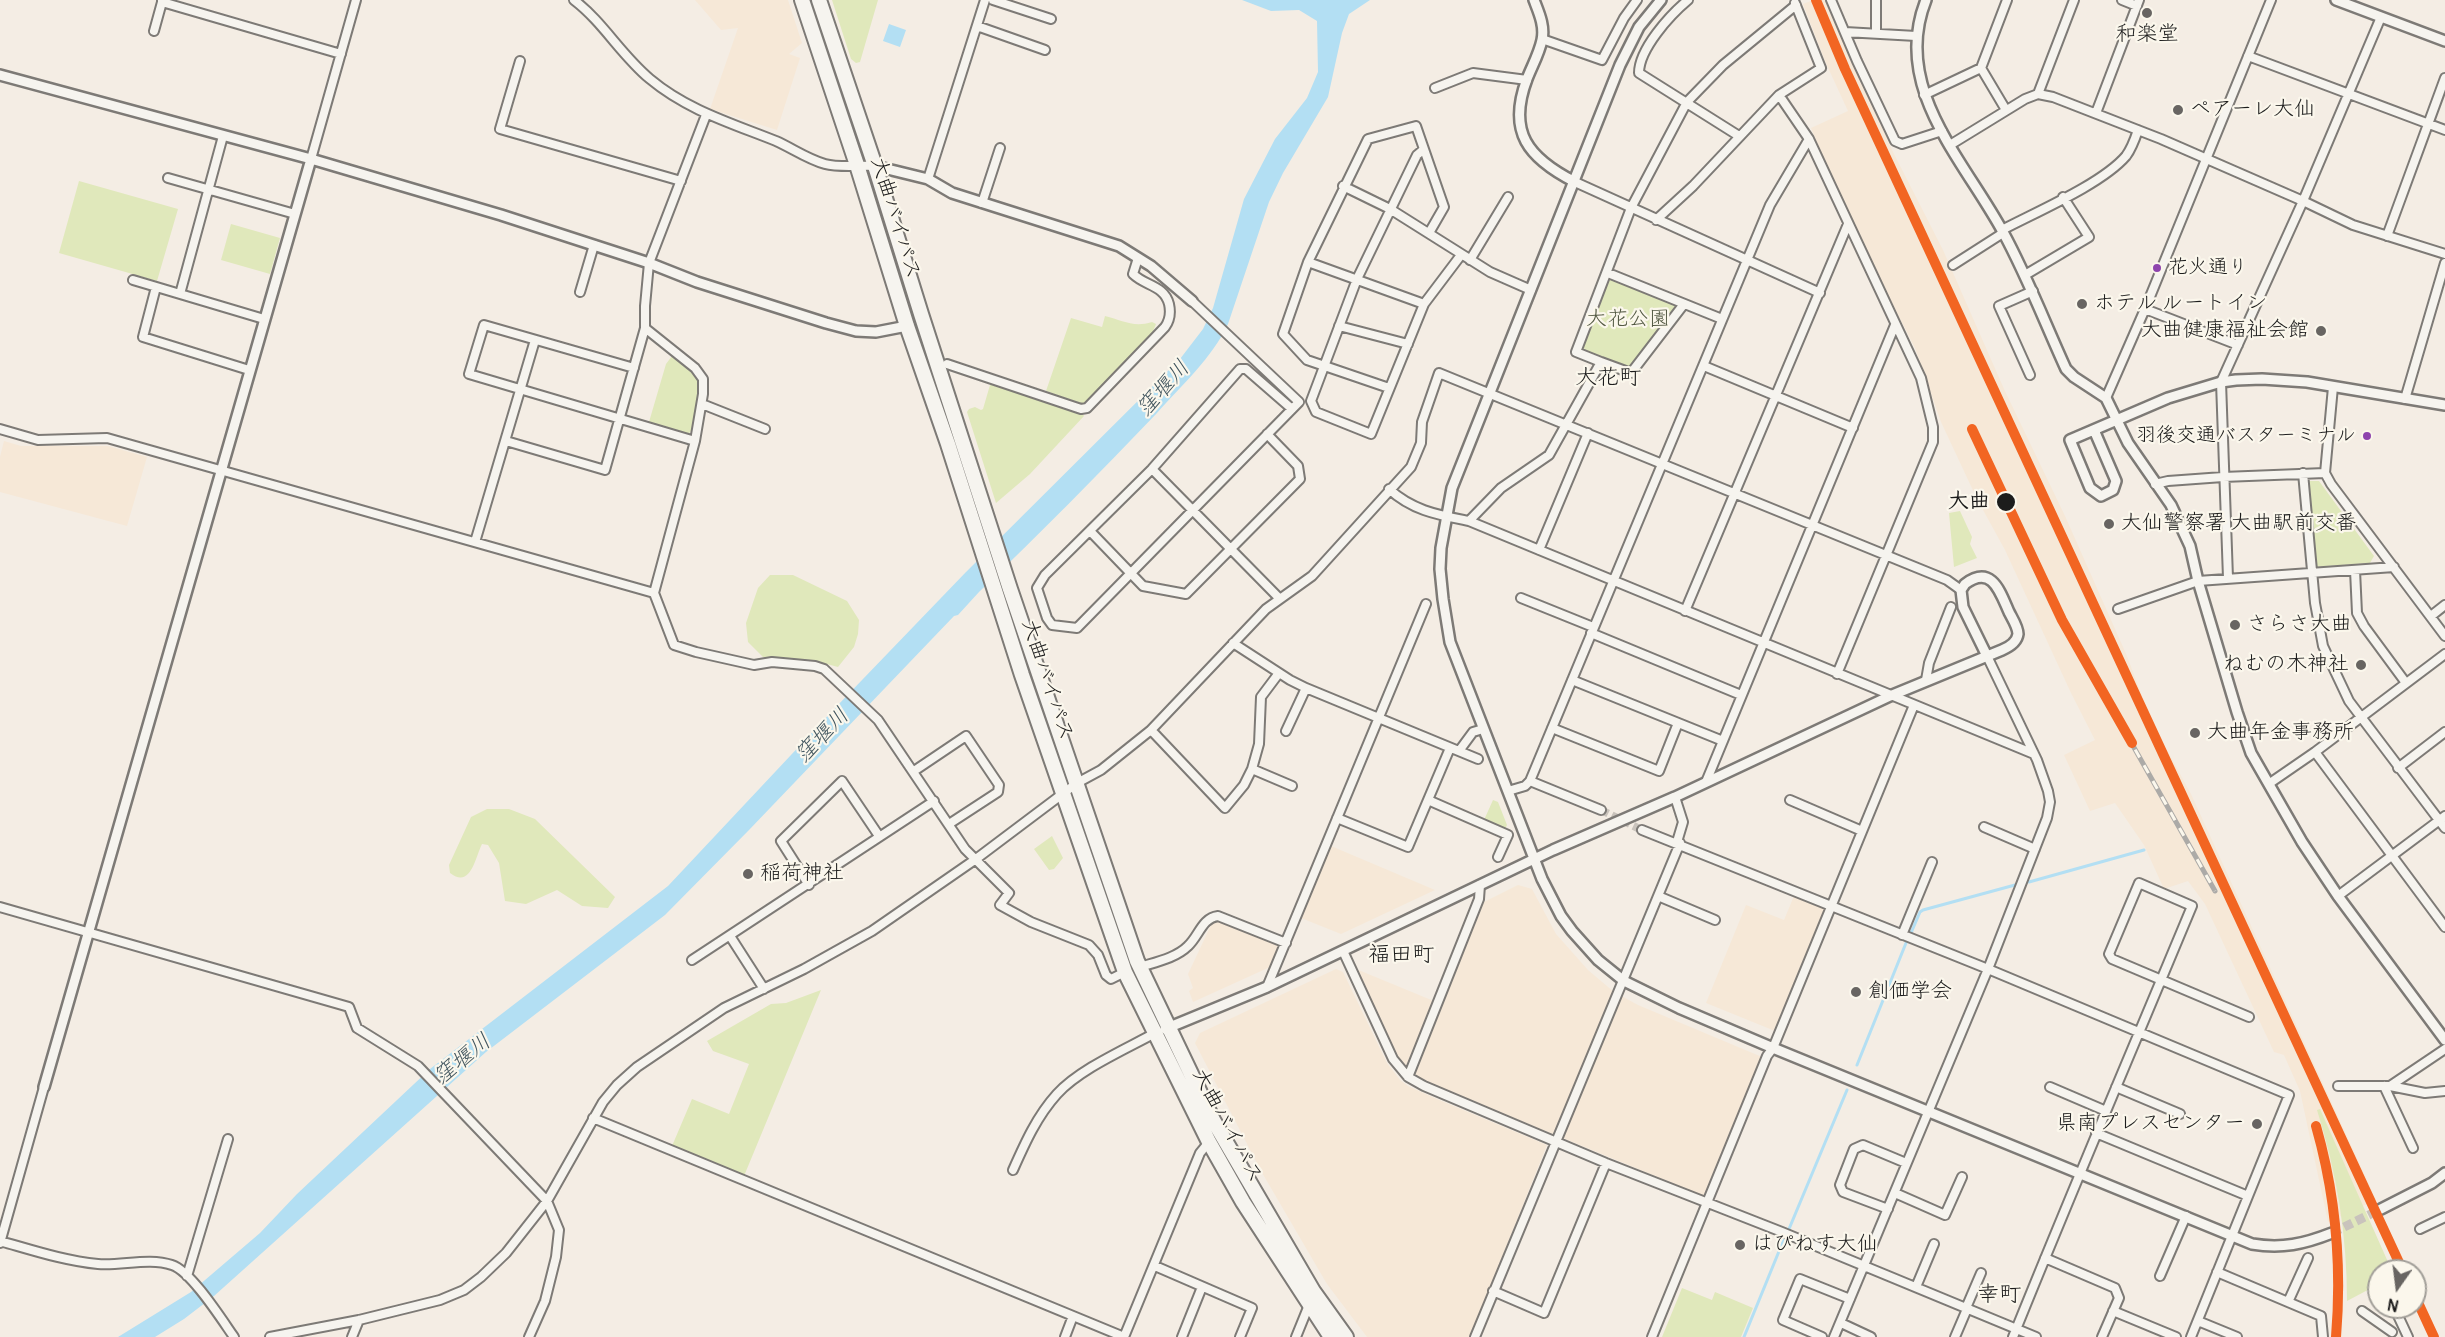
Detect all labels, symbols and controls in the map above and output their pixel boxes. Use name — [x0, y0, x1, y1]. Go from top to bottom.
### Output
marker: 和楽堂 — [2140, 6, 2154, 20]
place label: 和楽堂 — [2116, 22, 2178, 48]
place label: ペアーレ大仙 — [2190, 97, 2315, 123]
marker: ペアーレ大仙 — [2171, 103, 2185, 117]
street label: 大曲バイパス — [865, 154, 925, 282]
place label: 花火通り — [2168, 256, 2248, 280]
marker: 花火通り — [2151, 262, 2163, 274]
place label: ホテル ルートイン — [2094, 291, 2267, 317]
marker: ホテル ルートイン — [2075, 297, 2089, 311]
park label: 大花公園 — [1586, 307, 1670, 333]
place label: 大曲健康福祉会館 — [2141, 318, 2309, 344]
marker: 大曲健康福祉会館 — [2314, 324, 2328, 338]
water label: 窪堰川 — [1132, 356, 1196, 422]
district label: 大花町 — [1575, 365, 1641, 391]
place label: 羽後交通バスターミナル — [2136, 424, 2356, 448]
marker: 羽後交通バスターミナル — [2361, 430, 2373, 442]
place label: 大曲 — [1948, 489, 1990, 515]
marker: 大曲 — [1995, 491, 2017, 513]
place label: 大仙警察署 大曲駅前交番 — [2121, 511, 2357, 537]
marker: 大仙警察署 大曲駅前交番 — [2102, 517, 2116, 531]
place label: さらさ大曲 — [2247, 612, 2352, 638]
street label: 大曲バイパス — [1016, 616, 1078, 744]
marker: さらさ大曲 — [2228, 618, 2242, 632]
place label: ねむの木神社 — [2223, 652, 2349, 678]
marker: ねむの木神社 — [2354, 658, 2368, 672]
water label: 窪堰川 — [791, 703, 855, 769]
place label: 大曲年金事務所 — [2207, 720, 2354, 746]
marker: 大曲年金事務所 — [2188, 726, 2202, 740]
place label: 稲荷神社 — [760, 861, 844, 887]
marker: 稲荷神社 — [741, 867, 755, 881]
district label: 福田町 — [1368, 942, 1434, 968]
place label: 創価学会 — [1868, 979, 1952, 1005]
marker: 創価学会 — [1849, 985, 1863, 999]
water label: 窪堰川 — [429, 1029, 497, 1091]
street label: 大曲バイパス — [1186, 1064, 1268, 1188]
place label: 県南プレスセンター — [2056, 1111, 2245, 1137]
marker: 県南プレスセンター — [2250, 1117, 2264, 1131]
place label: はぴねす大仙 — [1752, 1232, 1878, 1258]
marker: はぴねす大仙 — [1733, 1238, 1747, 1252]
north arrow — [2367, 1259, 2427, 1319]
district label: 幸町 — [1977, 1282, 2021, 1308]
text: N — [2385, 1294, 2401, 1316]

